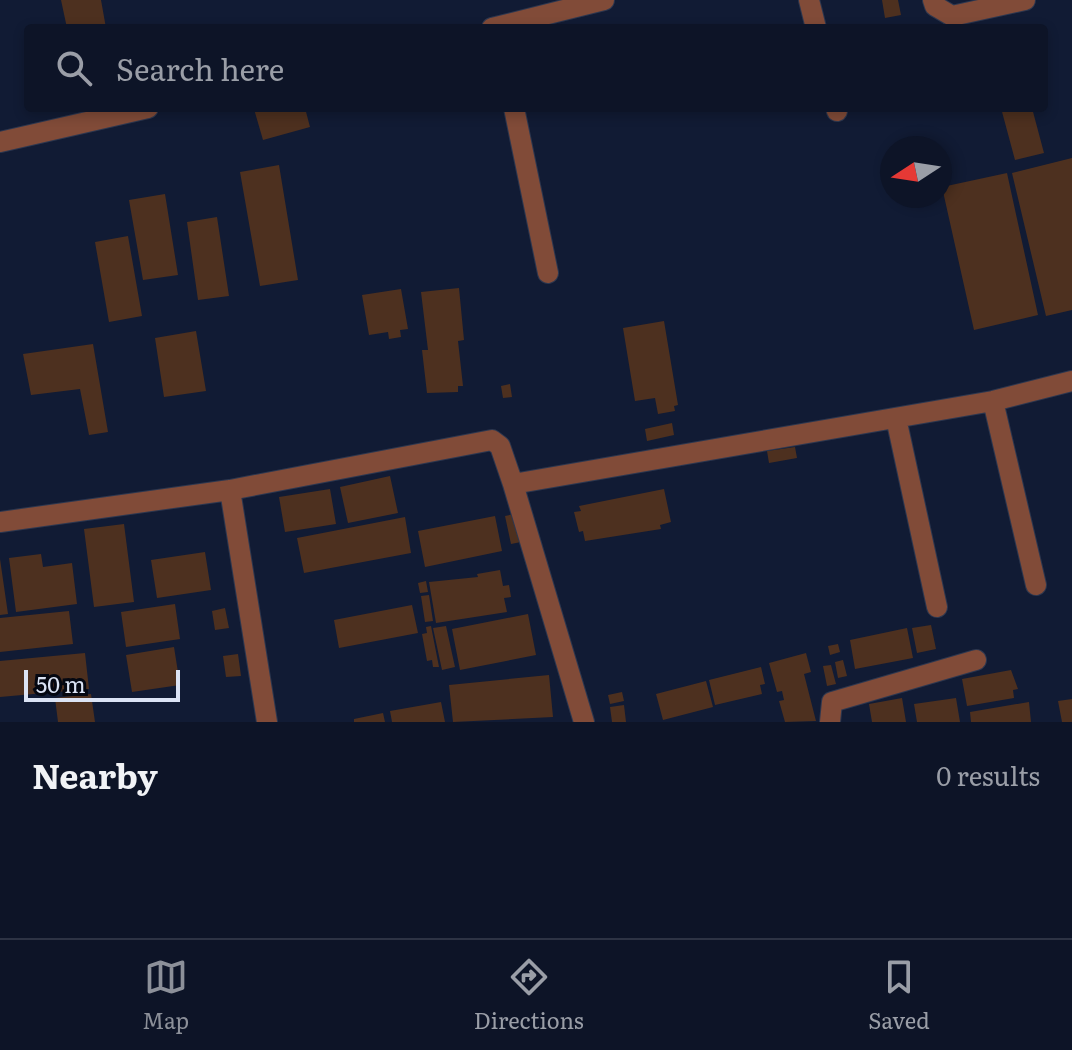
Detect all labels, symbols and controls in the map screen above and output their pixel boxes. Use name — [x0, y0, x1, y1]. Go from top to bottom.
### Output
search box — [24, 24, 1048, 112]
icon: search — [52, 46, 96, 90]
text: Search here — [116, 46, 284, 90]
north arrow — [880, 136, 952, 208]
scale bar — [24, 666, 180, 702]
text: 50 m — [36, 667, 86, 700]
text: Nearby — [32, 749, 158, 799]
text: 0 results — [936, 755, 1040, 794]
tab: Map — [142, 955, 189, 1036]
tab: Directions — [474, 955, 584, 1036]
tab: Saved — [868, 955, 930, 1036]

